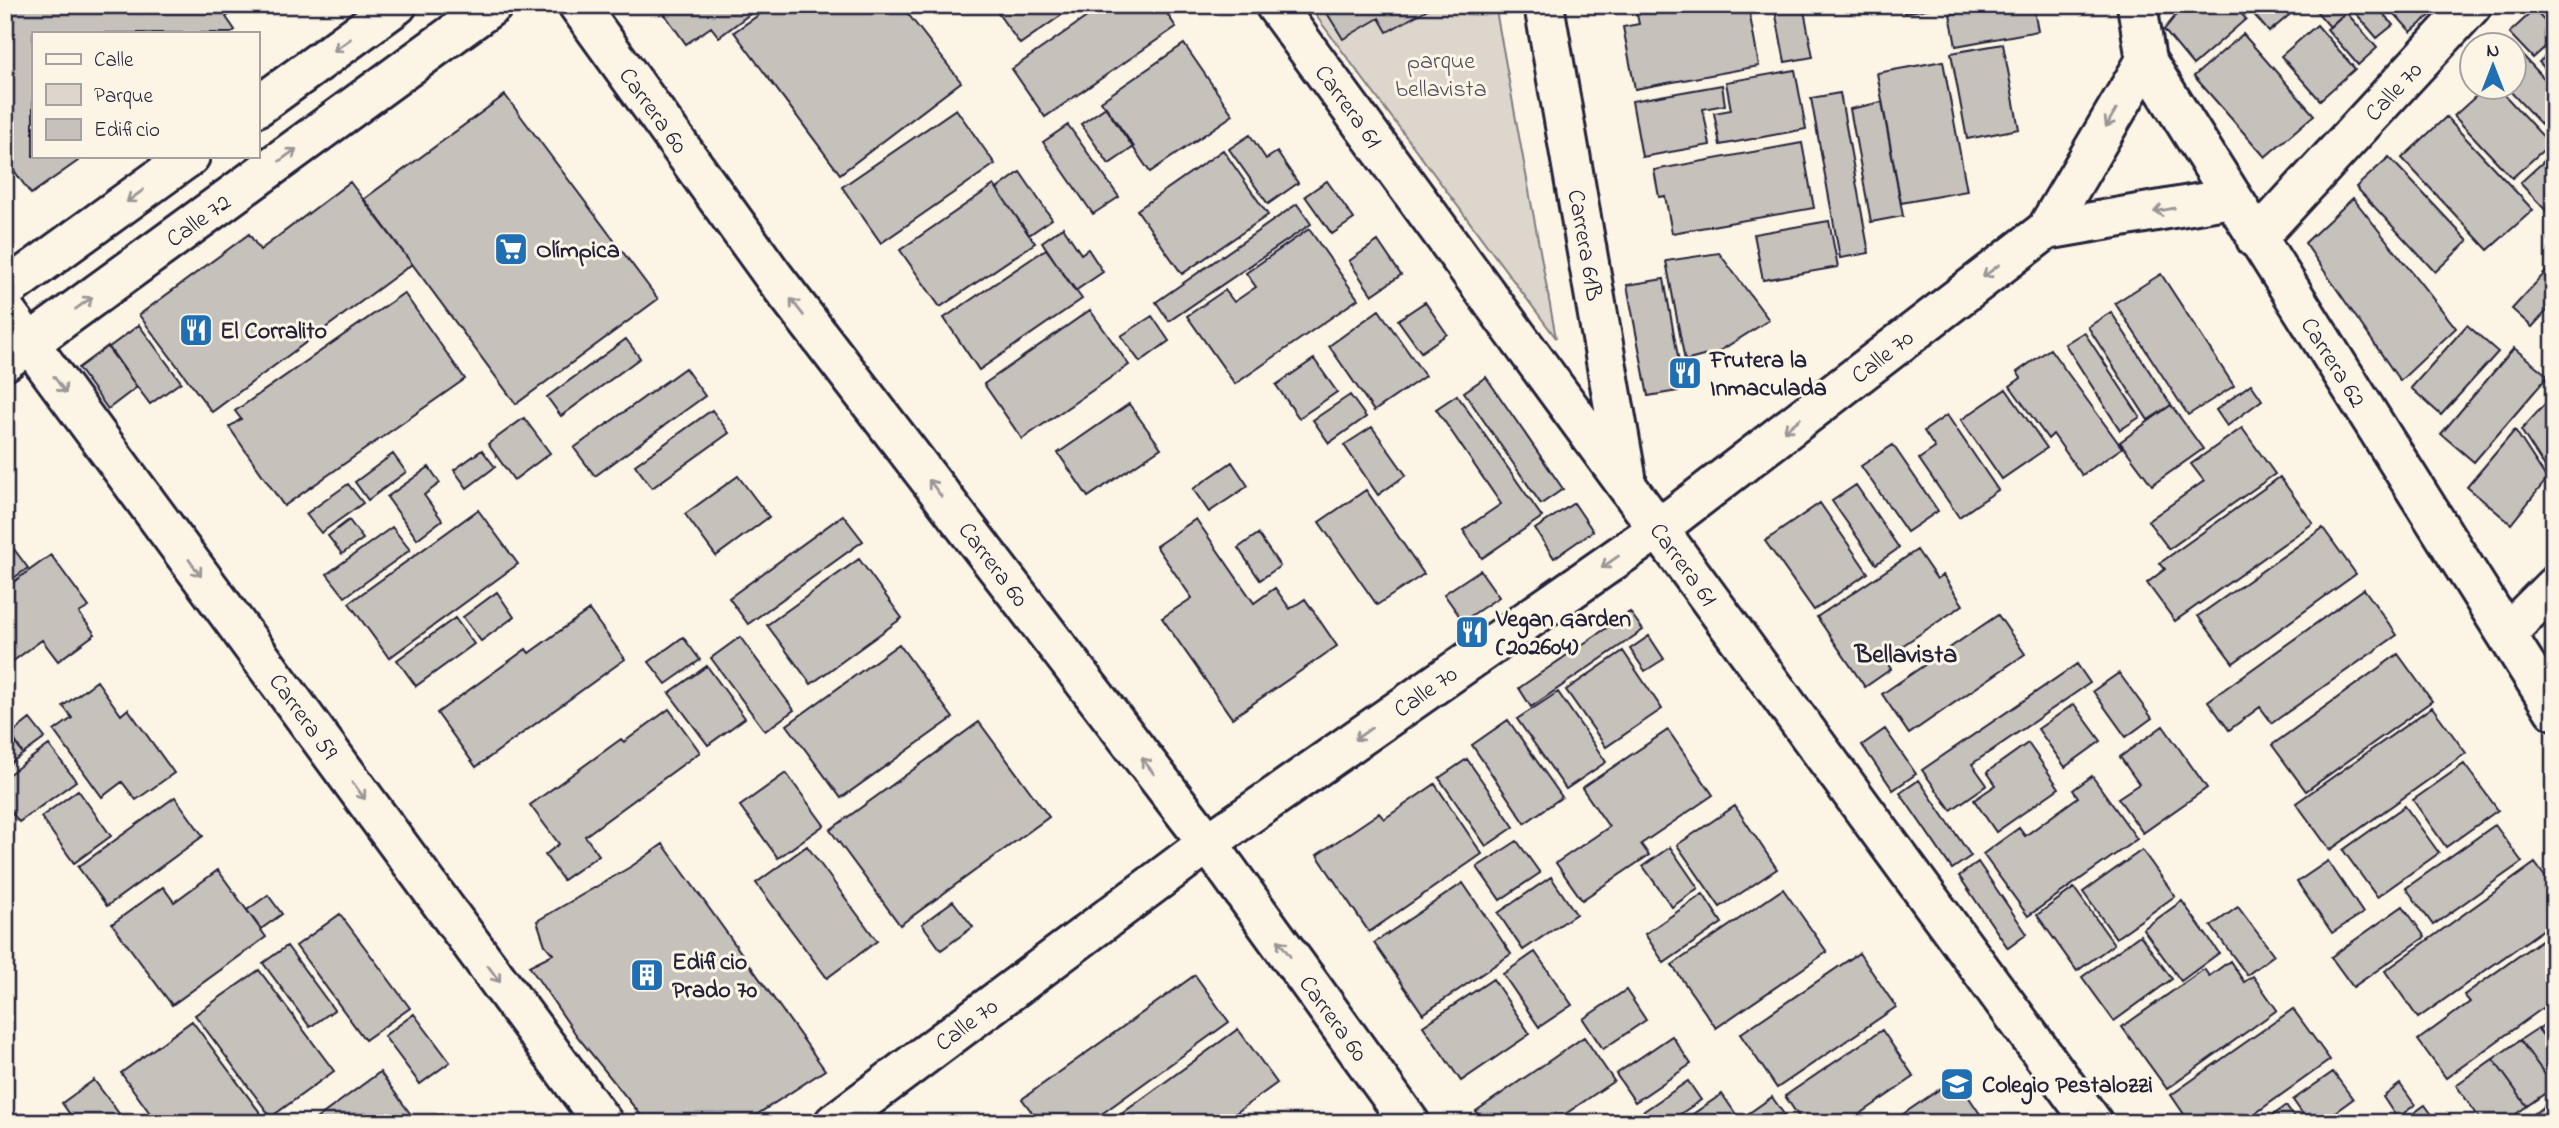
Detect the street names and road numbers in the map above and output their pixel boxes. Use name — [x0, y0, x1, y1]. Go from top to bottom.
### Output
street label: Calle 70 — [2358, 55, 2432, 131]
street label: Carrera 61 — [1304, 58, 1390, 157]
street label: Carrera 60 — [609, 61, 695, 162]
street label: Calle 72 — [160, 186, 239, 258]
street label: Carrera 61B — [1557, 187, 1611, 304]
street label: Carrera 62 — [2290, 311, 2373, 415]
street label: Calle 70 — [1845, 322, 1922, 394]
street label: Carrera 60 — [948, 515, 1036, 616]
street label: Carrera 61 — [1639, 516, 1725, 615]
street label: Calle 70 — [1387, 658, 1466, 728]
street label: Carrera 59 — [259, 667, 346, 768]
street label: Carrera 60 — [1289, 969, 1375, 1070]
street label: Calle 70 — [929, 991, 1006, 1061]

